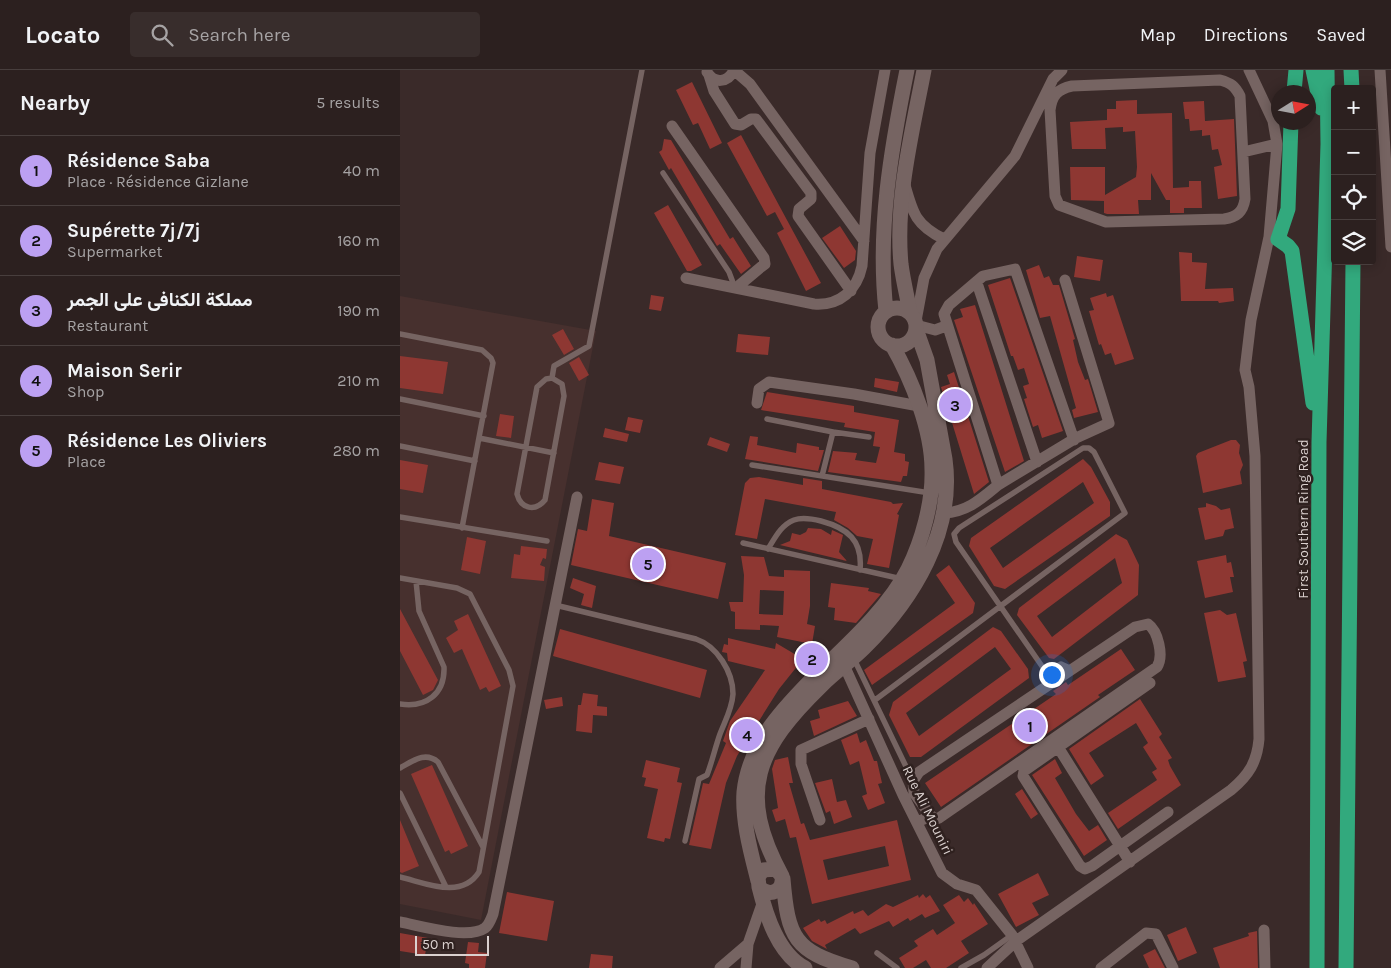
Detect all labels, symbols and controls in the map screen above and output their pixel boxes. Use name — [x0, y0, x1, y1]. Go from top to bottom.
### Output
search box — [130, 12, 480, 57]
text: Locato — [25, 21, 100, 49]
icon: search — [148, 21, 176, 49]
text: Search here — [188, 24, 290, 46]
text: Map — [1140, 24, 1176, 46]
text: Directions — [1204, 24, 1288, 46]
text: Saved — [1316, 24, 1366, 46]
north arrow — [1271, 85, 1316, 130]
map controls — [1331, 85, 1376, 265]
button: + — [1331, 85, 1376, 130]
text: Nearby — [20, 91, 90, 115]
text: 5 results — [316, 93, 380, 112]
button: − — [1331, 130, 1376, 175]
text: Résidence Saba — [67, 150, 210, 172]
text: 1 — [33, 161, 39, 180]
text: 40 m — [343, 161, 380, 180]
text: Place · Résidence Gizlane — [67, 172, 249, 191]
button: locate — [1331, 175, 1376, 220]
text: Supérette 7j/7j — [67, 220, 201, 242]
button: layers — [1331, 220, 1376, 265]
text: 2 — [31, 231, 41, 250]
text: 160 m — [337, 231, 380, 250]
text: Supermarket — [67, 242, 163, 261]
text: مملكة الكنافى على الجمر — [67, 289, 253, 311]
text: 3 — [31, 301, 41, 320]
text: 190 m — [337, 301, 380, 320]
text: Restaurant — [67, 316, 148, 335]
text: Maison Serir — [67, 360, 182, 382]
text: 4 — [31, 371, 41, 390]
text: 210 m — [337, 371, 380, 390]
text: Shop — [67, 382, 104, 401]
pin: 3 — [939, 386, 971, 424]
text: Résidence Les Oliviers — [67, 430, 267, 452]
street label: First Southern Ring Road — [1295, 439, 1312, 599]
text: 5 — [31, 441, 41, 460]
text: 280 m — [333, 441, 380, 460]
text: Place — [67, 452, 106, 471]
pin: 5 — [632, 545, 664, 583]
pin: 2 — [796, 640, 828, 678]
your location — [1039, 662, 1065, 688]
pin: 1 — [1014, 707, 1046, 745]
pin: 4 — [731, 716, 763, 754]
street label: Rue Ali Mouniri — [899, 763, 956, 857]
scale bar — [415, 933, 489, 956]
text: 50 m — [422, 936, 455, 953]

